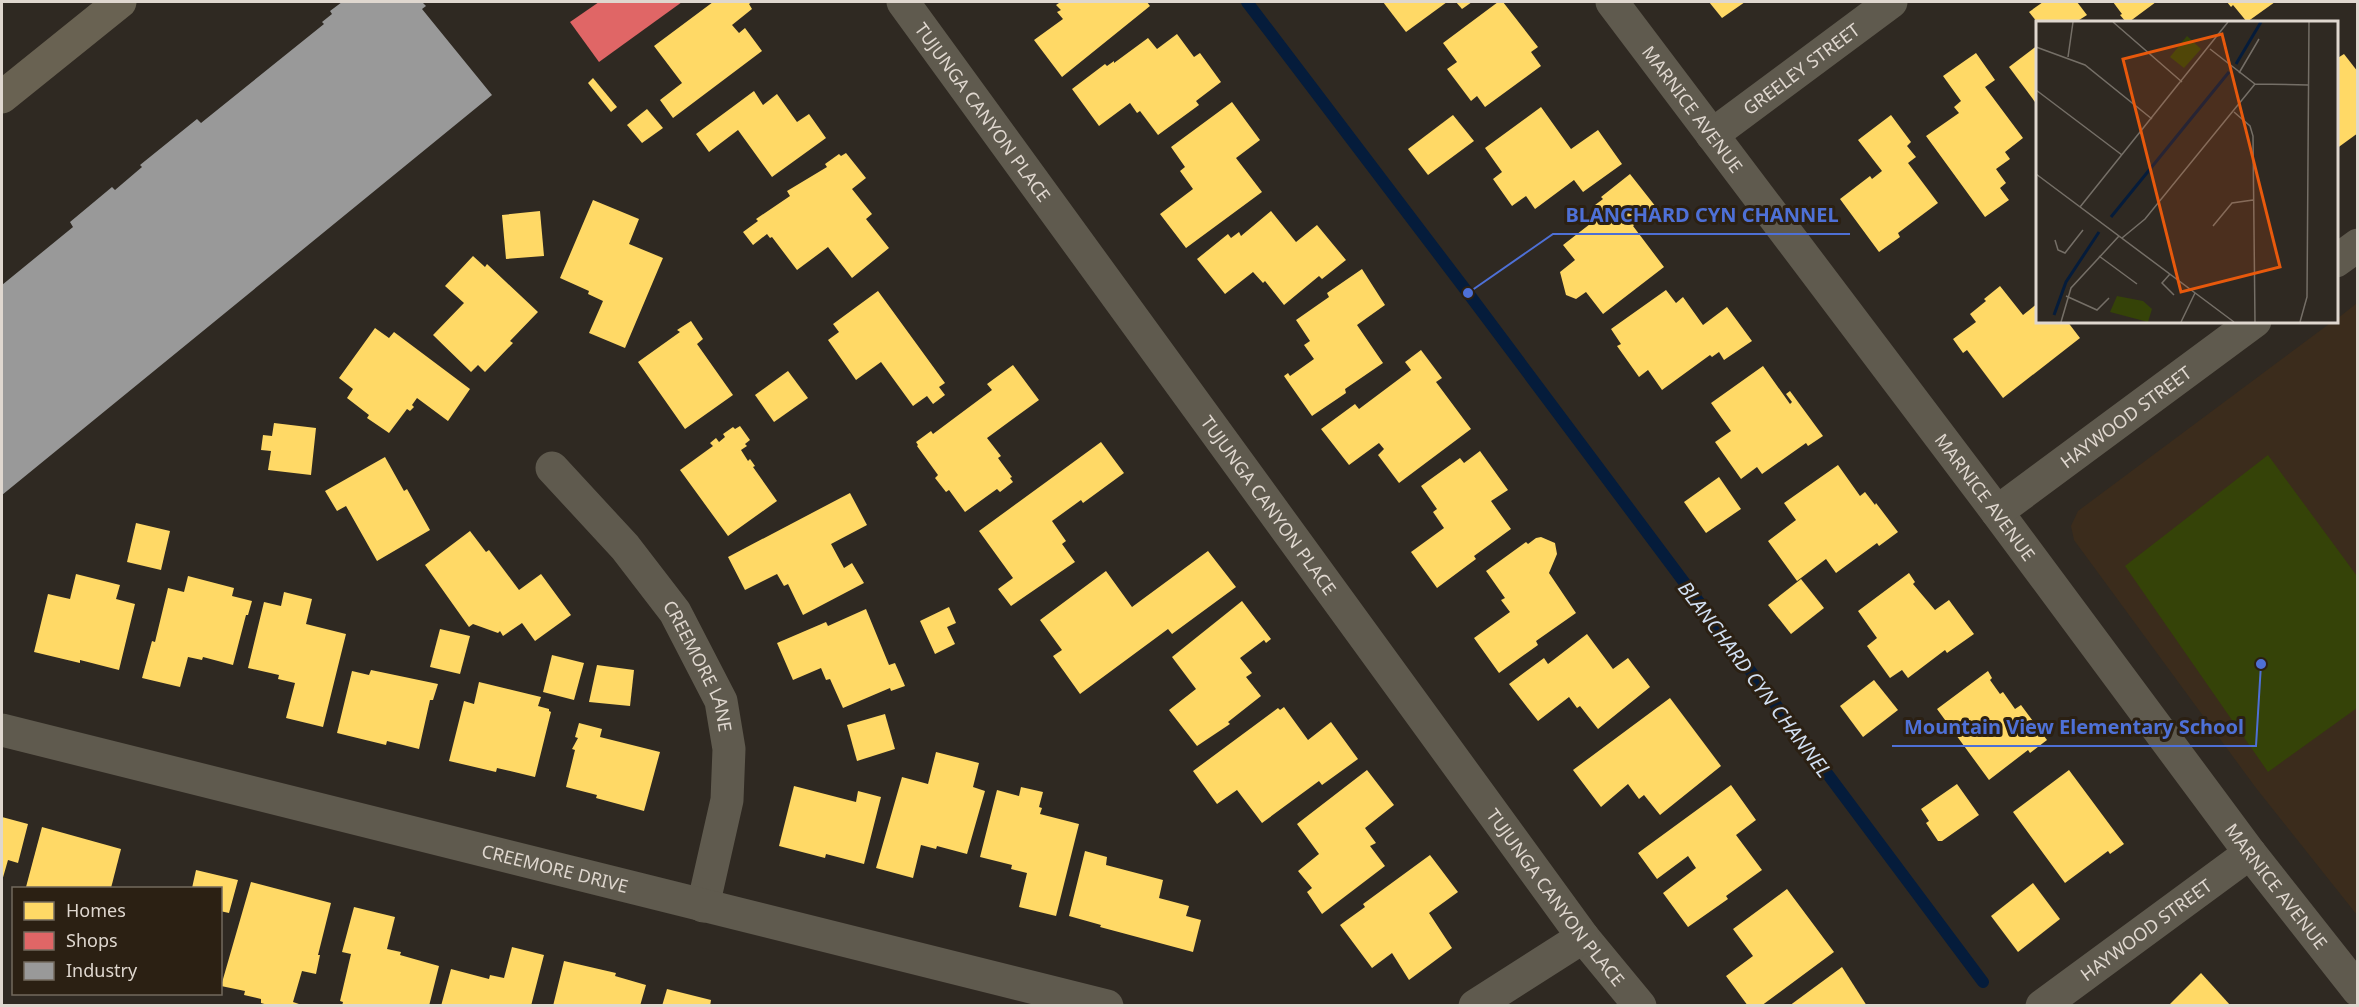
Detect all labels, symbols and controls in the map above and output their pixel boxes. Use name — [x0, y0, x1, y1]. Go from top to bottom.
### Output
street label: GREELEY STREET — [1738, 17, 1864, 120]
street label: TUJUNGA CANYON PLACE — [910, 18, 1056, 206]
inset map — [2036, 21, 2338, 322]
street label: MARNICE AVENUE — [1637, 40, 1749, 177]
callout: BLANCHARD CYN CHANNEL — [1553, 196, 1850, 234]
text: BLANCHARD CYN CHANNEL — [1565, 201, 1839, 228]
street label: HAYWOOD STREET — [2055, 360, 2196, 473]
street label: TUJUNGA CANYON PLACE — [1196, 411, 1342, 599]
street label: MARNICE AVENUE — [1930, 428, 2041, 566]
water label: BLANCHARD CYN CHANNEL — [1672, 575, 1838, 783]
street label: CREEMORE LANE — [658, 595, 738, 734]
callout: Mountain View Elementary School — [1892, 708, 2256, 746]
text: Mountain View Elementary School — [1904, 713, 2244, 740]
street label: TUJUNGA CANYON PLACE — [1481, 804, 1630, 991]
street label: MARNICE AVENUE — [2220, 818, 2333, 954]
street label: CREEMORE DRIVE — [479, 838, 631, 898]
street label: HAYWOOD STREET — [2075, 873, 2217, 986]
legend — [12, 887, 222, 995]
text: Homes — [66, 898, 126, 922]
text: Shops — [66, 928, 118, 952]
text: Industry — [66, 958, 138, 982]

